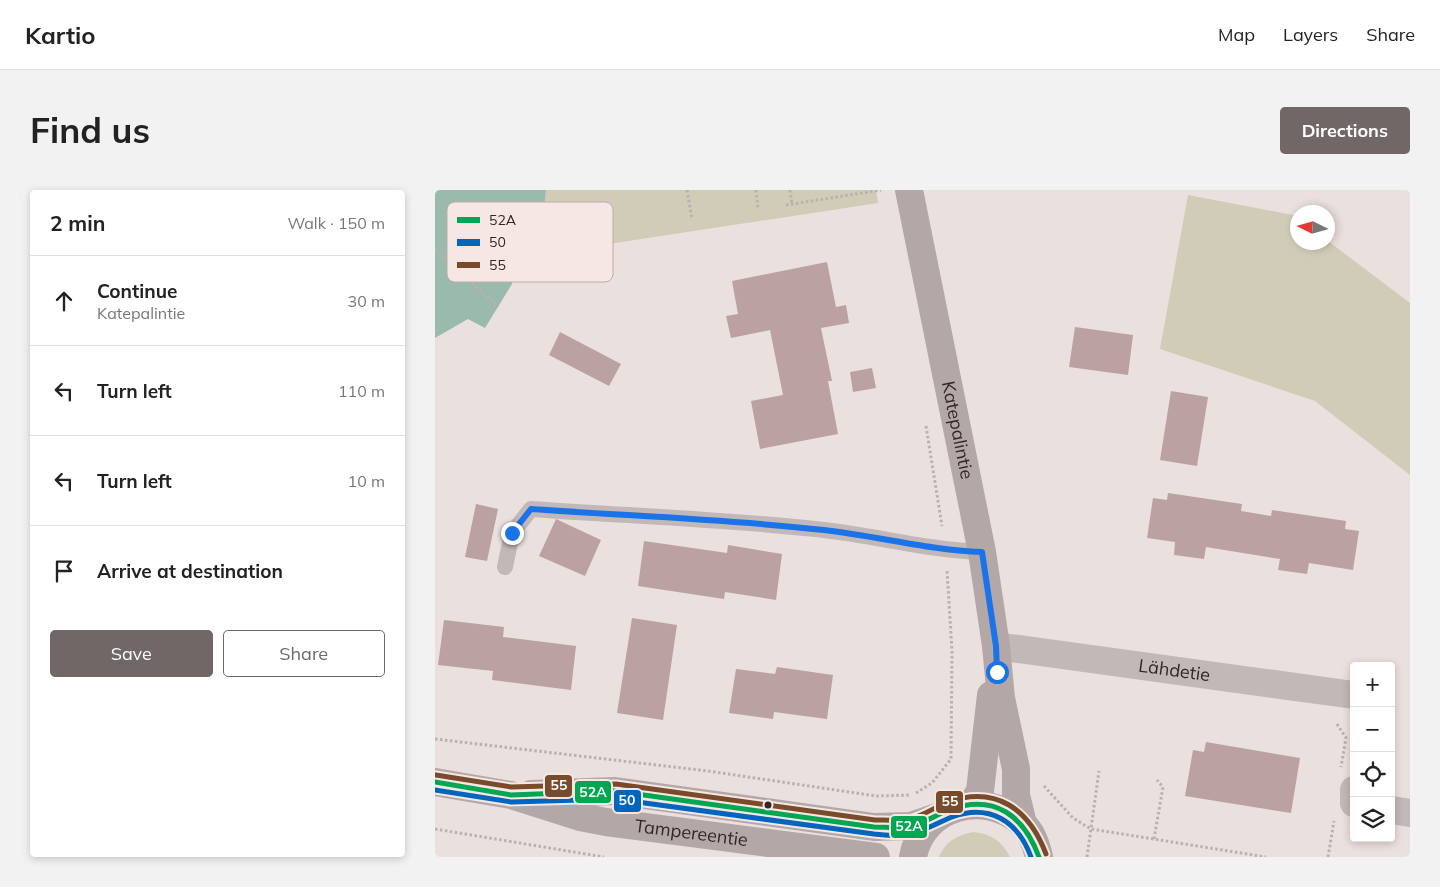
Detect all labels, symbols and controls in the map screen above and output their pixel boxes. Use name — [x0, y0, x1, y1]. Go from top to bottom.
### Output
text: Kartio — [25, 20, 96, 50]
text: Map — [1218, 23, 1255, 46]
text: Layers — [1283, 23, 1338, 46]
text: Share — [1366, 23, 1415, 46]
button: Directions — [1280, 107, 1410, 154]
text: Find us — [30, 108, 150, 152]
legend — [447, 202, 613, 282]
north arrow — [1290, 205, 1335, 250]
text: 2 min — [50, 210, 105, 236]
text: 52A — [489, 211, 517, 229]
text: Walk · 150 m — [287, 213, 385, 233]
text: 50 — [489, 233, 506, 251]
text: 55 — [489, 256, 506, 274]
text: Continue — [97, 279, 177, 303]
icon: ahead — [50, 287, 78, 315]
text: 30 m — [348, 291, 385, 311]
text: Katepalintie — [97, 303, 185, 323]
icon: left — [50, 377, 78, 405]
text: Turn left — [97, 379, 172, 403]
street label: Katepalintie — [937, 379, 979, 481]
text: 110 m — [338, 381, 385, 401]
icon: left — [50, 467, 78, 495]
text: Turn left — [97, 469, 172, 493]
text: 10 m — [348, 471, 385, 491]
route end — [501, 522, 524, 545]
icon: arrive — [50, 557, 78, 585]
text: Arrive at destination — [97, 559, 283, 583]
button: Save — [50, 630, 213, 677]
button: Share — [223, 630, 385, 677]
street label: Lähdetie — [1137, 654, 1212, 686]
route start — [986, 661, 1009, 684]
map controls — [1350, 662, 1395, 842]
button: + — [1350, 662, 1395, 707]
button: − — [1350, 707, 1395, 752]
button: locate — [1350, 752, 1395, 797]
line badge: 55 — [544, 774, 573, 798]
text: 55 — [551, 776, 567, 794]
line badge: 52A — [574, 780, 612, 804]
text: 52A — [579, 783, 607, 801]
line badge: 50 — [613, 789, 642, 813]
line badge: 55 — [935, 790, 964, 814]
text: 50 — [619, 791, 635, 809]
text: 55 — [942, 792, 958, 810]
button: layers — [1350, 797, 1395, 842]
unlabelled marker — [763, 800, 773, 810]
street label: Tampereentie — [633, 814, 749, 851]
line badge: 52A — [890, 815, 928, 839]
text: 52A — [895, 817, 923, 835]

